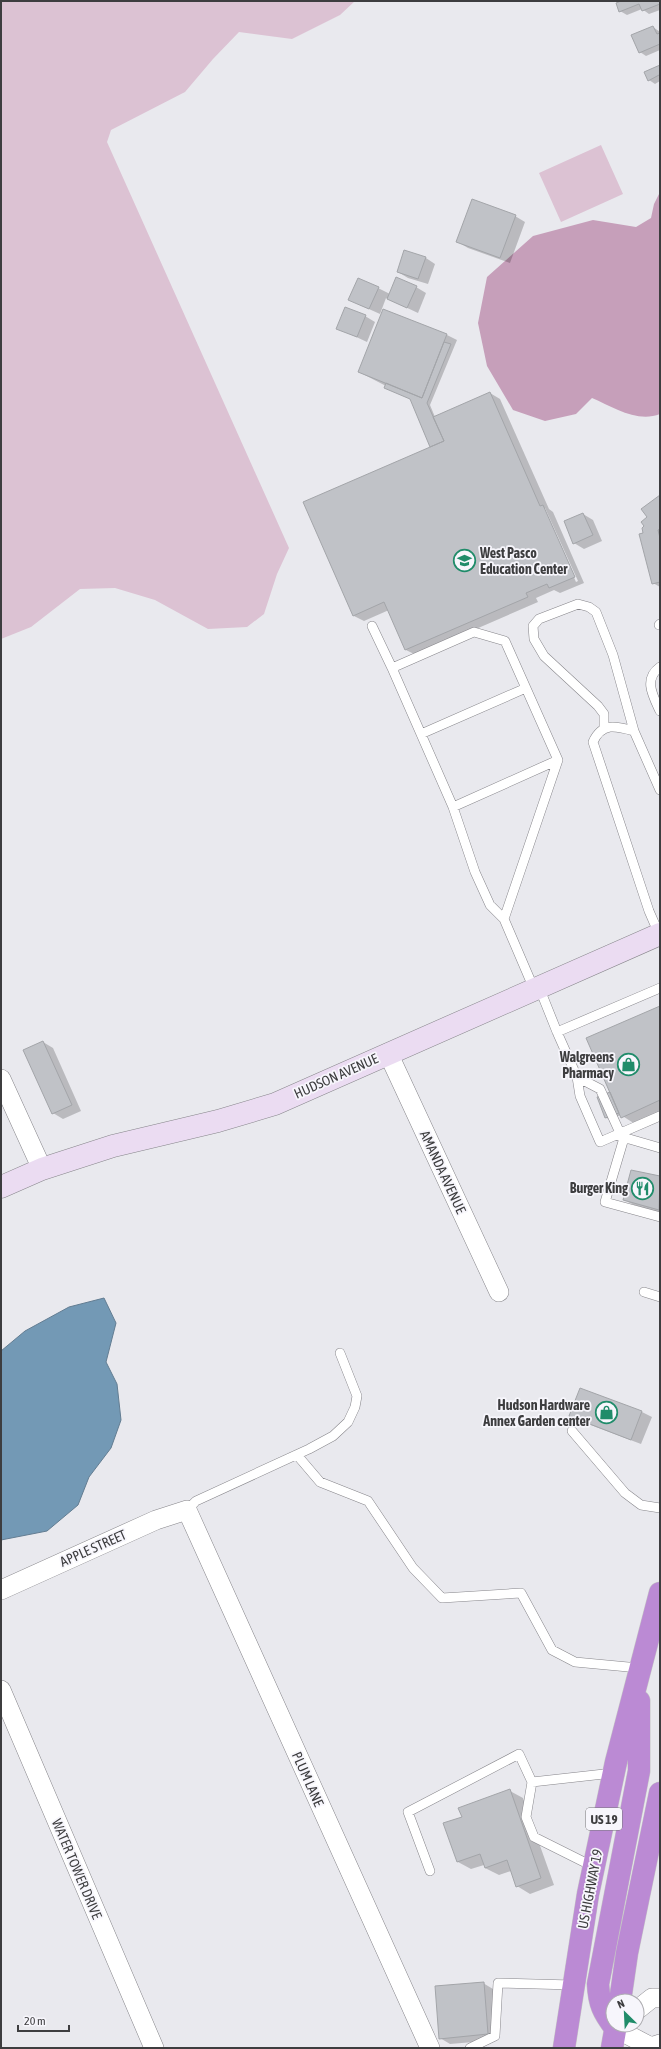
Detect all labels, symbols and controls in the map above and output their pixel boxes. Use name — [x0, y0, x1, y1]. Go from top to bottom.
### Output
place label: West Pasco Education Center — [479, 545, 568, 577]
school or university icon: West Pasco Education Center — [451, 548, 477, 574]
place label: Walgreens Pharmacy — [559, 1049, 614, 1081]
street label: HUDSON AVENUE — [291, 1050, 381, 1102]
shop icon: Walgreens Pharmacy — [616, 1052, 642, 1078]
street label: AMANDA AVENUE — [417, 1128, 469, 1216]
restaurant icon: Burger King — [630, 1175, 656, 1201]
place label: Burger King — [570, 1180, 629, 1196]
place label: Hudson Hardware Annex Garden center — [482, 1397, 591, 1429]
shop icon: Hudson Hardware Annex Garden center — [593, 1400, 619, 1426]
street label: APPLE STREET — [57, 1526, 129, 1570]
street label: PLUM LANE — [289, 1749, 327, 1809]
road number: US 19 — [586, 1808, 622, 1830]
street label: WATER TOWER DRIVE — [49, 1816, 105, 1922]
street label: US HIGHWAY 19 — [574, 1848, 606, 1930]
north arrow — [605, 1993, 645, 2033]
text: N — [616, 1997, 626, 2011]
scale bar — [18, 2007, 69, 2033]
text: 20 m — [24, 2014, 46, 2028]

